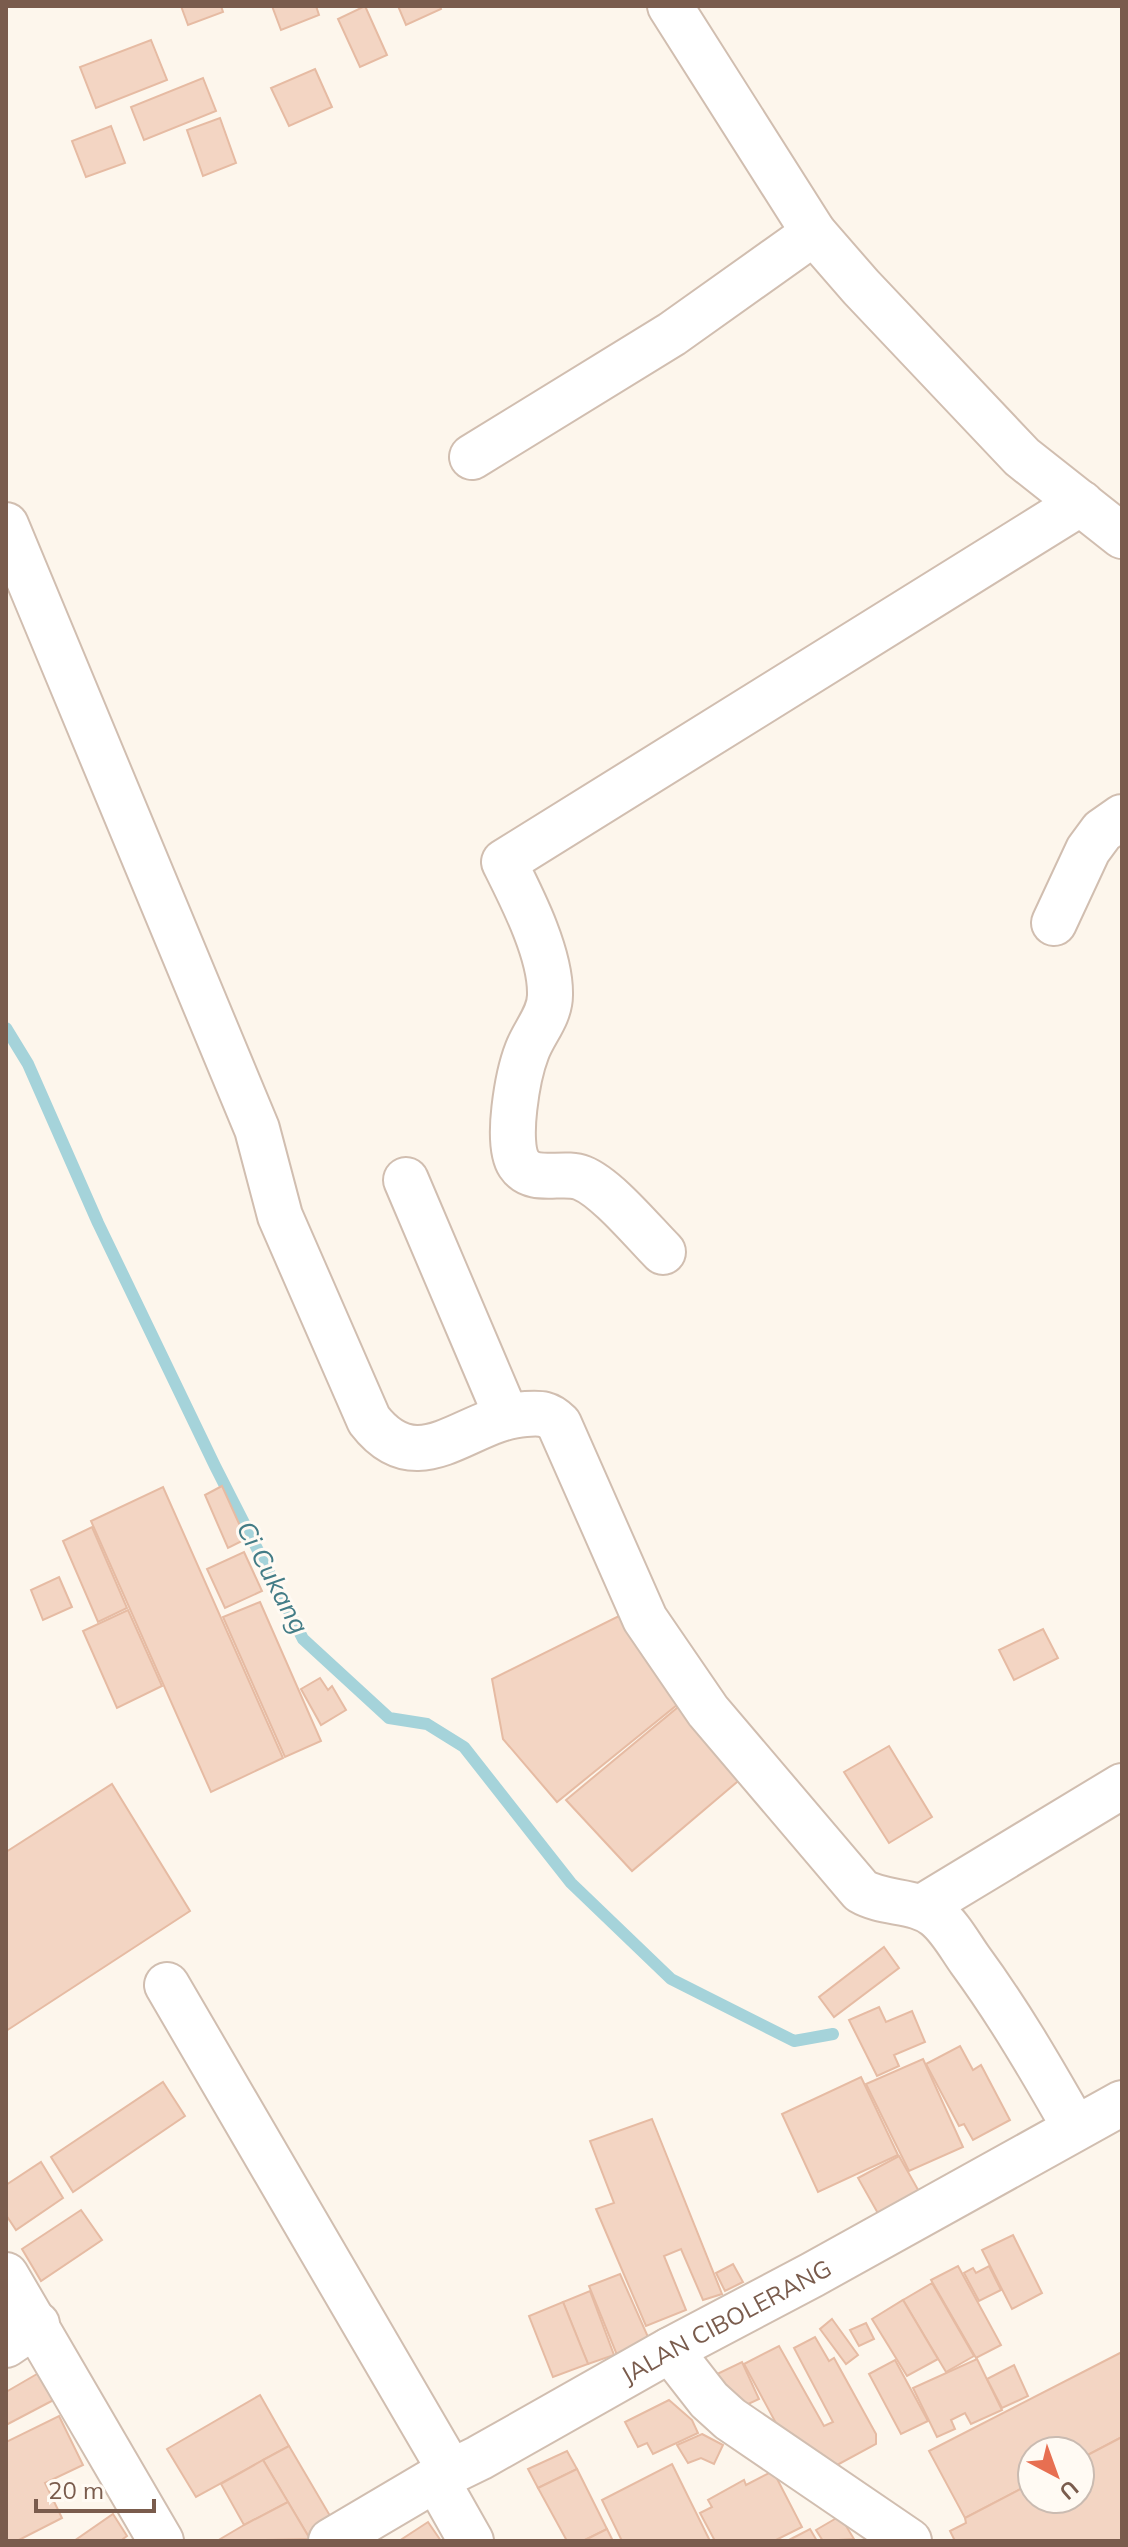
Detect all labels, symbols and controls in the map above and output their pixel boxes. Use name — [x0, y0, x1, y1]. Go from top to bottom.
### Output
water label: Ci Cukang — [230, 1515, 316, 1639]
street label: JALAN CIBOLERANG — [615, 2253, 836, 2390]
north arrow — [1016, 2435, 1096, 2515]
scale bar — [36, 2463, 154, 2513]
text: U — [1054, 2474, 1084, 2506]
text: 20 m — [48, 2475, 104, 2505]

